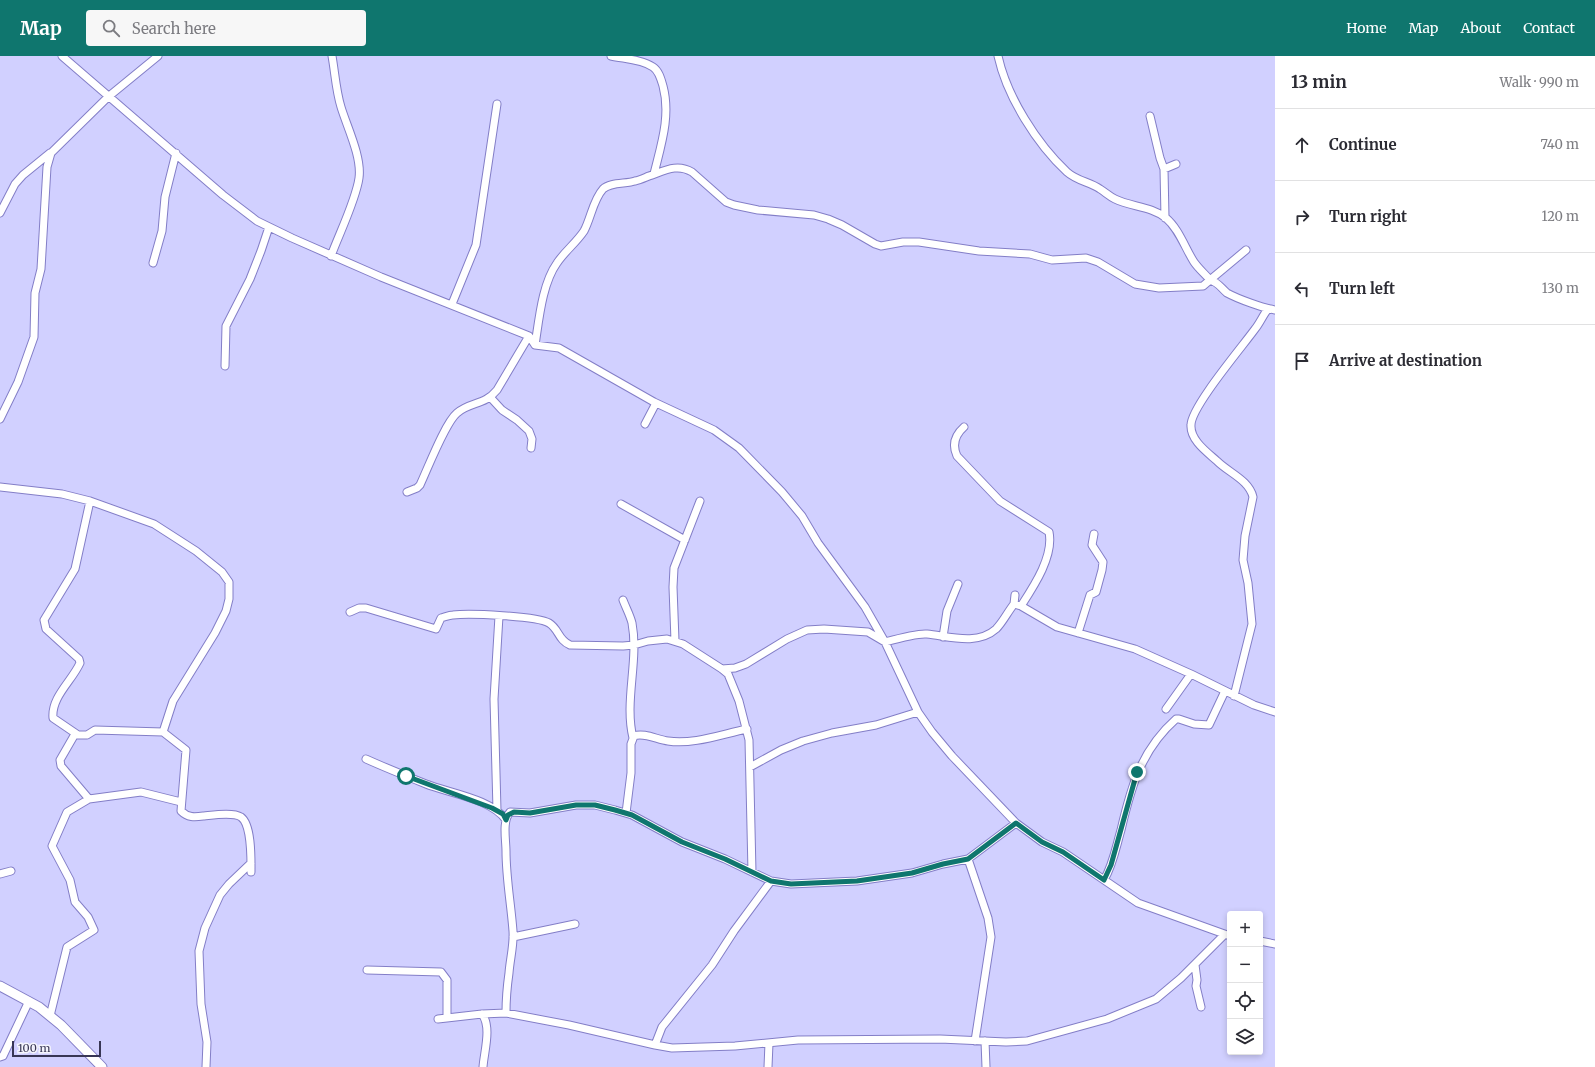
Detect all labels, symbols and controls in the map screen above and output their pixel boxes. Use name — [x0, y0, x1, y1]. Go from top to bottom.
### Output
search box — [86, 10, 366, 46]
text: Map — [20, 16, 62, 40]
icon: search — [100, 17, 122, 39]
text: Search here — [132, 19, 216, 38]
text: Home — [1346, 19, 1387, 37]
text: Map — [1409, 19, 1438, 37]
text: About — [1460, 19, 1501, 37]
text: Contact — [1523, 19, 1575, 37]
text: 13 min — [1291, 71, 1347, 93]
text: Walk · 990 m — [1500, 74, 1579, 91]
icon: ahead — [1291, 134, 1313, 156]
text: Continue — [1329, 135, 1397, 154]
text: 740 m — [1540, 136, 1579, 153]
icon: right — [1291, 206, 1313, 228]
text: Turn right — [1329, 207, 1407, 226]
text: 120 m — [1541, 208, 1579, 225]
icon: left — [1291, 278, 1313, 300]
text: Turn left — [1329, 279, 1395, 298]
text: 130 m — [1542, 280, 1579, 297]
icon: arrive — [1291, 350, 1313, 372]
text: Arrive at destination — [1329, 351, 1482, 370]
route end — [1128, 763, 1146, 781]
route start — [397, 767, 415, 785]
map controls — [1227, 911, 1263, 1055]
button: + — [1227, 911, 1263, 947]
button: − — [1227, 947, 1263, 983]
button: locate — [1227, 983, 1263, 1019]
button: layers — [1227, 1019, 1263, 1055]
scale bar — [12, 1039, 101, 1058]
text: 100 m — [18, 1041, 50, 1055]

